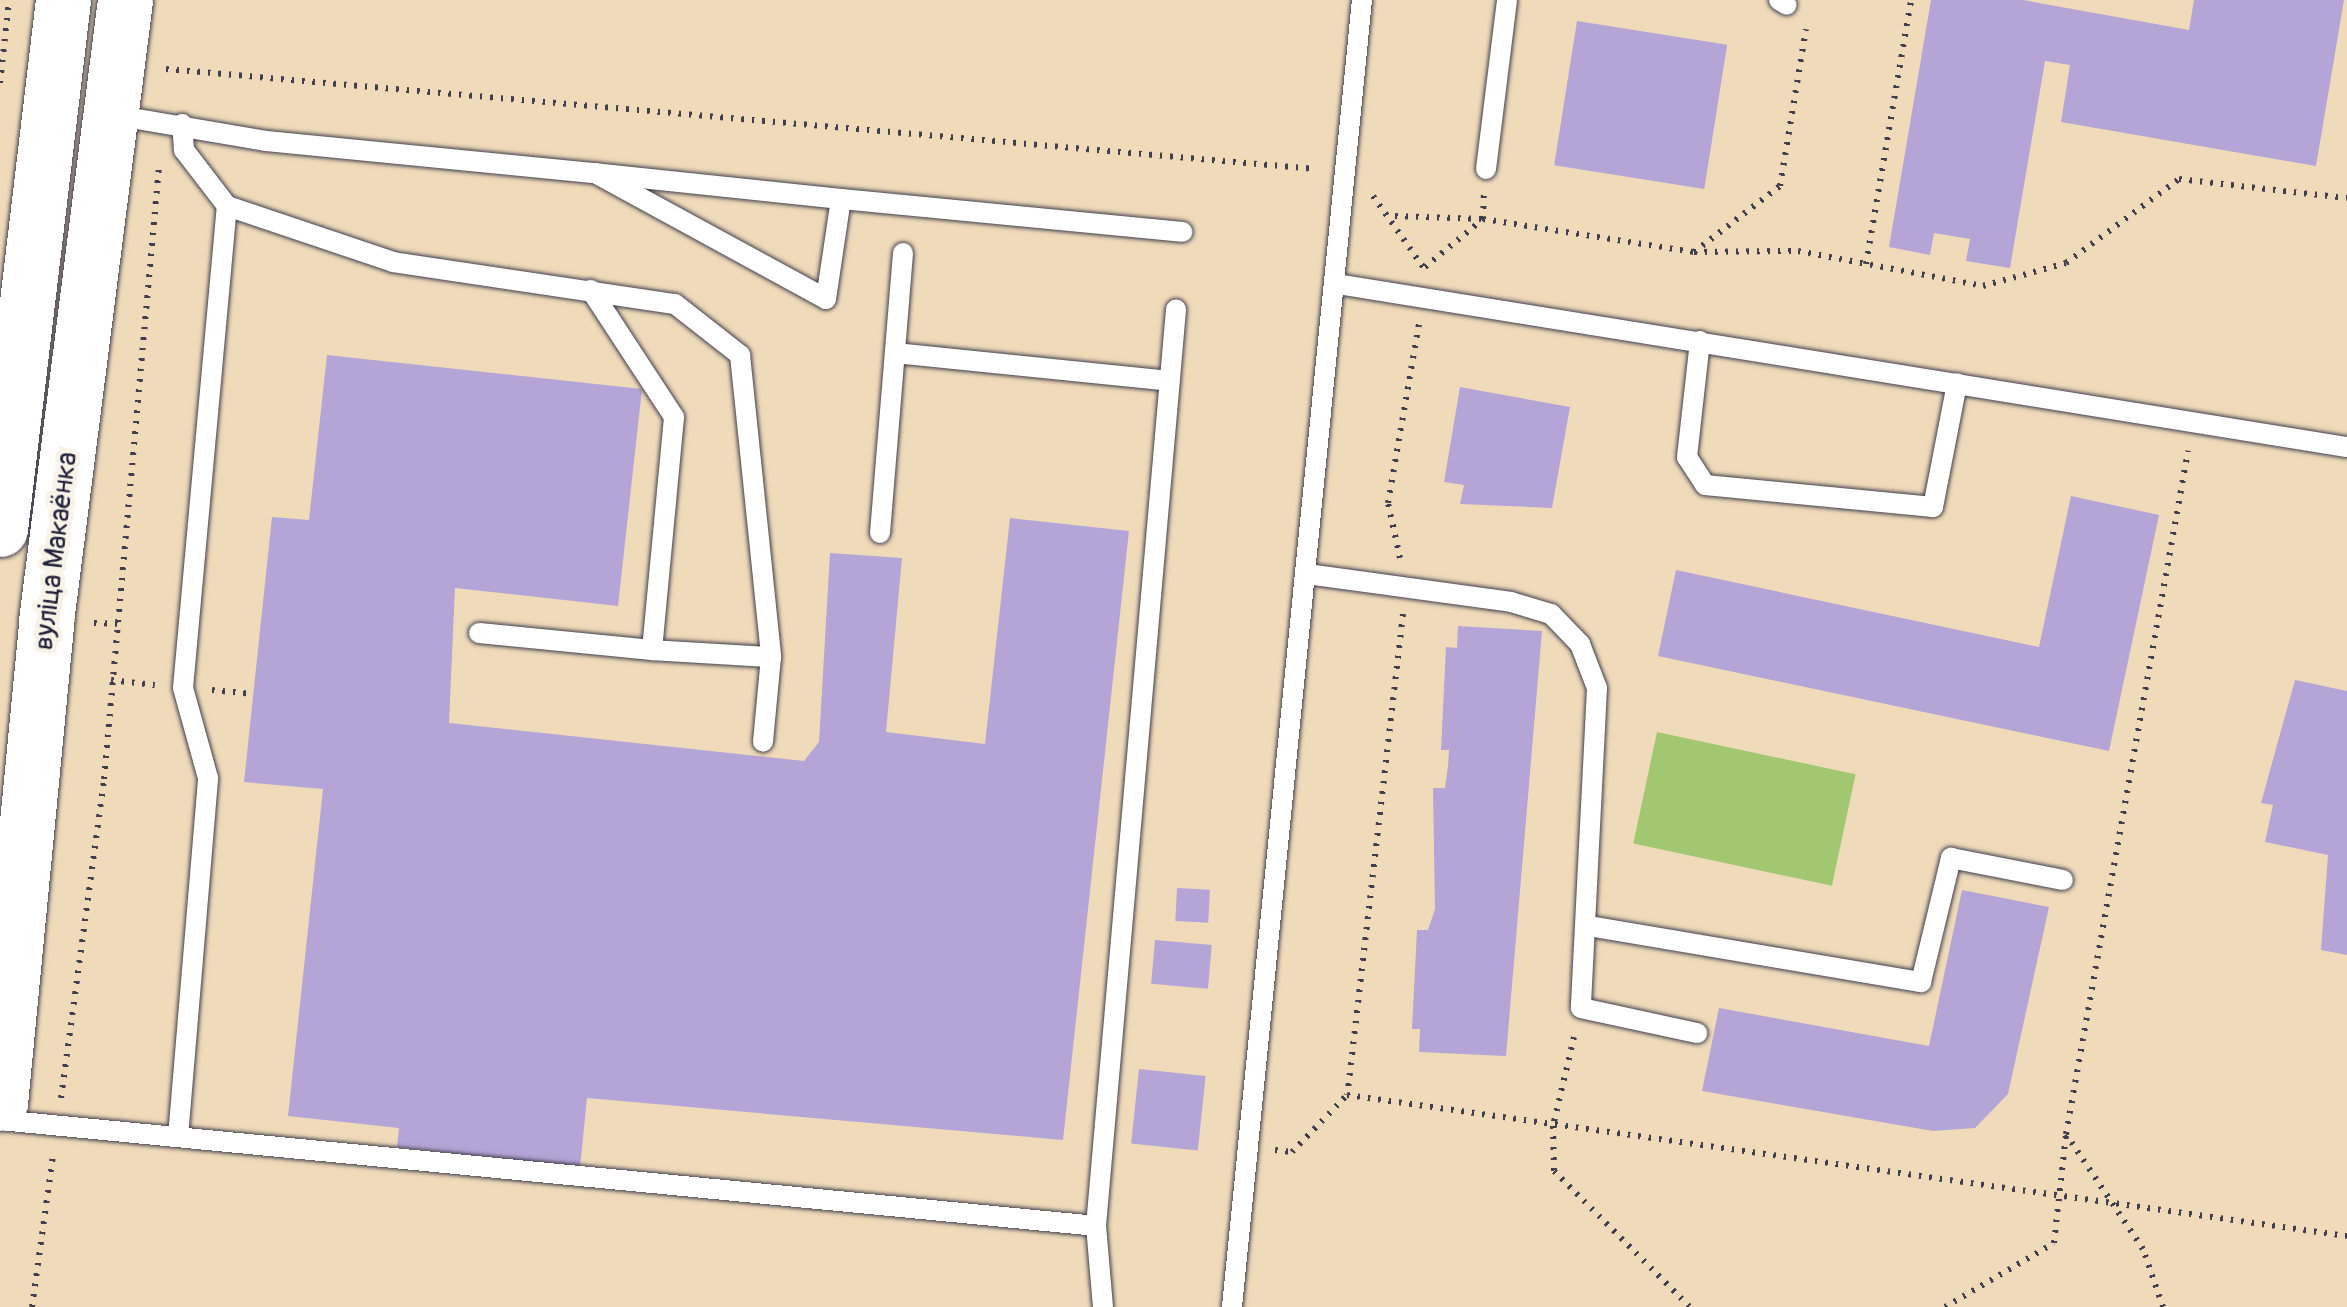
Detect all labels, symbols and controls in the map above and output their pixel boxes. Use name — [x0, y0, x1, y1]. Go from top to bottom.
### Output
street label: вуліца Макаёнка — [27, 450, 85, 652]

